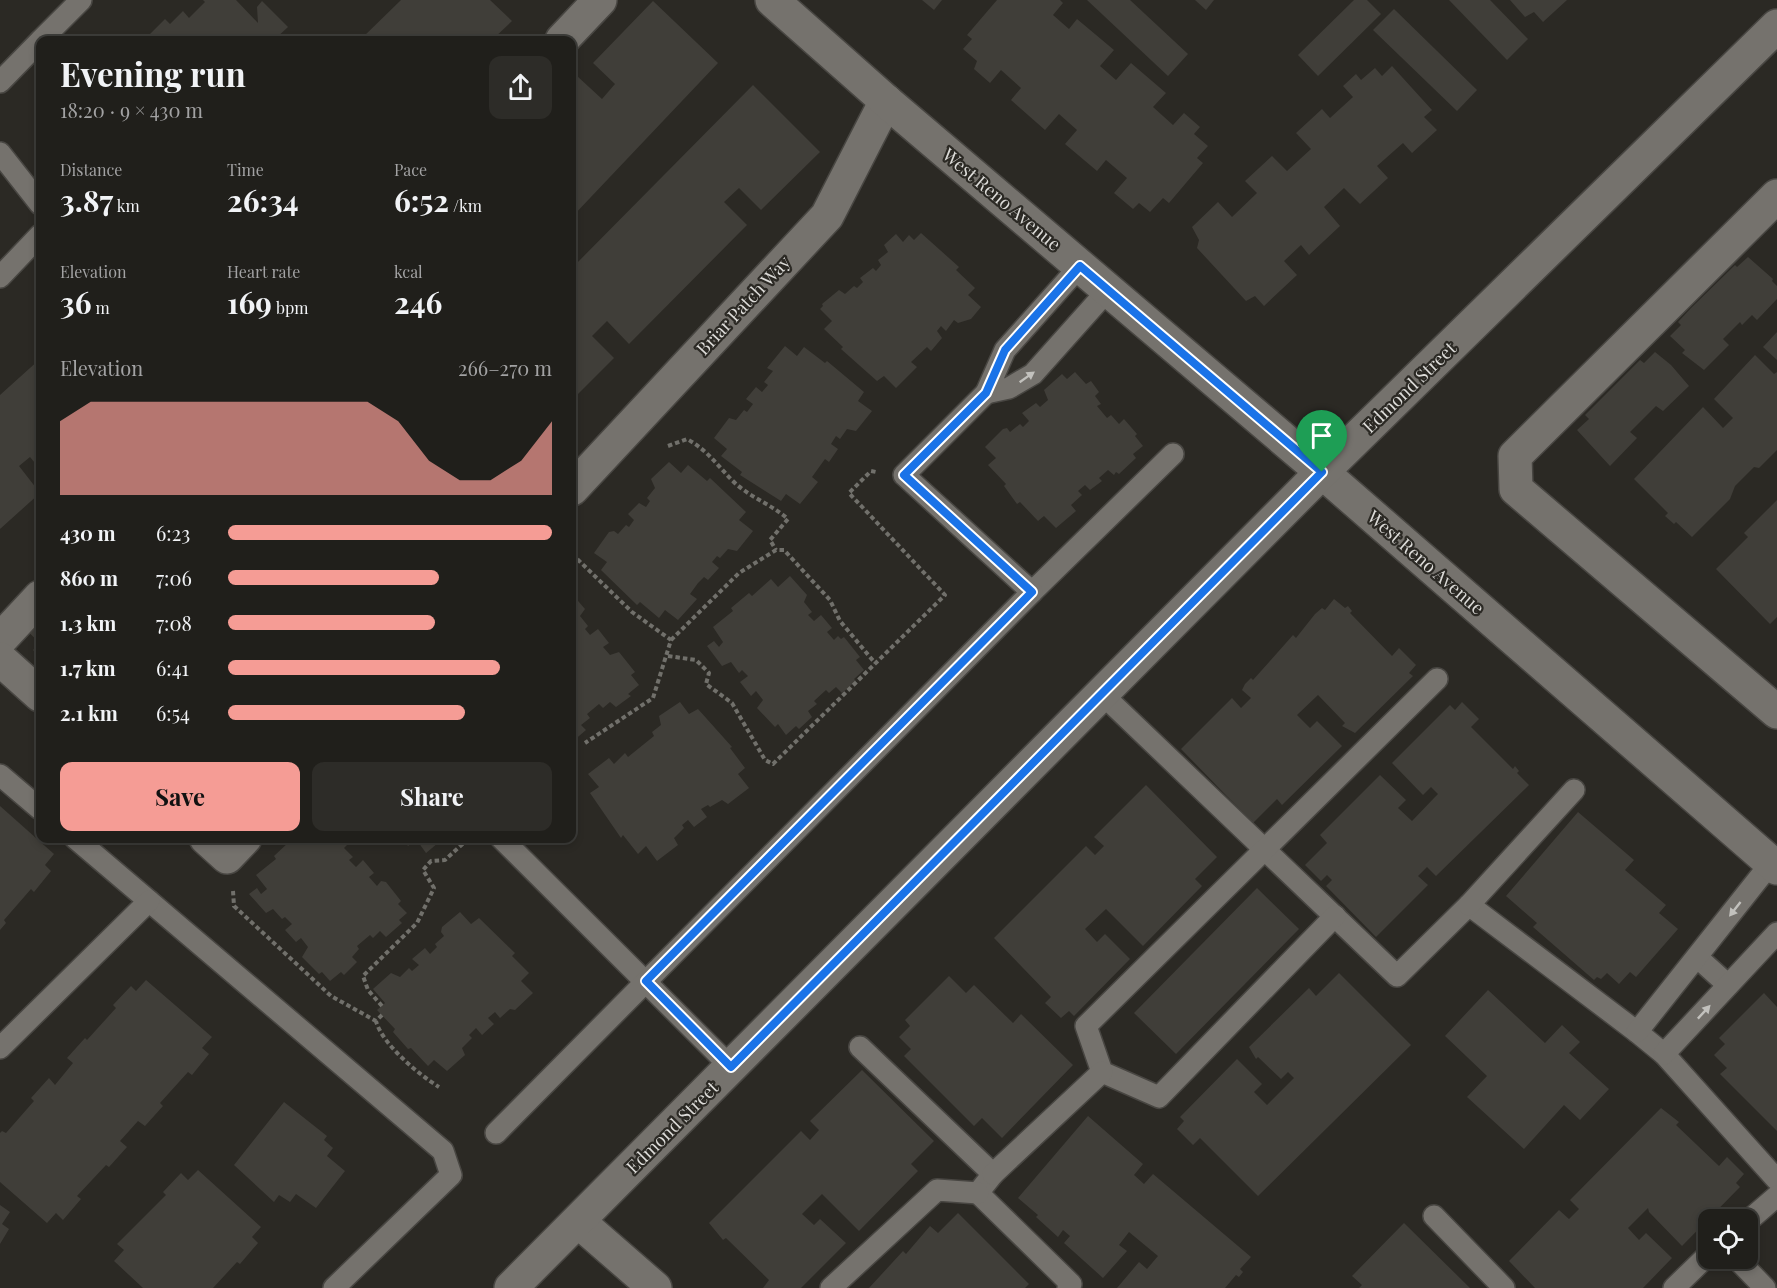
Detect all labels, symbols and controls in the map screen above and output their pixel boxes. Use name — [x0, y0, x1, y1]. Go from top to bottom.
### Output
text: Evening run — [60, 51, 246, 95]
button: share — [489, 56, 552, 119]
text: 18:20 · 9 × 430 m — [60, 96, 203, 123]
street label: West Reno Avenue — [937, 142, 1066, 256]
text: Distance — [60, 159, 122, 180]
text: Time — [227, 159, 264, 180]
text: Pace — [394, 159, 427, 180]
text: 3.87 — [60, 180, 113, 220]
text: 26:34 — [227, 180, 299, 220]
text: 6:52 — [394, 180, 449, 220]
text: km — [113, 195, 140, 216]
text: /km — [449, 195, 482, 216]
street label: Briar Patch Way — [691, 250, 795, 360]
text: Elevation — [60, 261, 127, 282]
text: Heart rate — [227, 261, 300, 282]
text: kcal — [394, 261, 423, 282]
text: 36 — [60, 282, 91, 322]
text: 169 — [227, 282, 272, 322]
text: 246 — [394, 282, 442, 322]
text: m — [91, 297, 110, 318]
text: bpm — [272, 297, 308, 318]
street label: Edmond Street — [1357, 336, 1461, 438]
text: Elevation — [60, 354, 143, 381]
text: 266–270 m — [458, 354, 552, 381]
one-way arrow — [1019, 371, 1035, 383]
pin — [1296, 410, 1347, 472]
icon: arrive — [1305, 419, 1338, 452]
street label: West Reno Avenue — [1362, 504, 1489, 619]
text: 430 m — [60, 519, 116, 546]
text: 6:23 — [156, 519, 190, 546]
text: 860 m — [60, 564, 118, 591]
text: 7:06 — [156, 564, 192, 591]
text: 1.3 km — [60, 609, 116, 636]
text: 7:08 — [156, 609, 192, 636]
text: 1.7 km — [60, 654, 116, 681]
text: 6:41 — [156, 654, 189, 681]
text: 2.1 km — [60, 699, 118, 726]
text: 6:54 — [156, 699, 190, 726]
button: Save — [60, 762, 300, 831]
button: Share — [312, 762, 552, 831]
one-way arrow — [1728, 901, 1741, 917]
one-way arrow — [1696, 1005, 1710, 1019]
street label: Edmond Street — [621, 1075, 724, 1178]
map controls — [1698, 1209, 1758, 1269]
button: locate — [1698, 1209, 1758, 1269]

